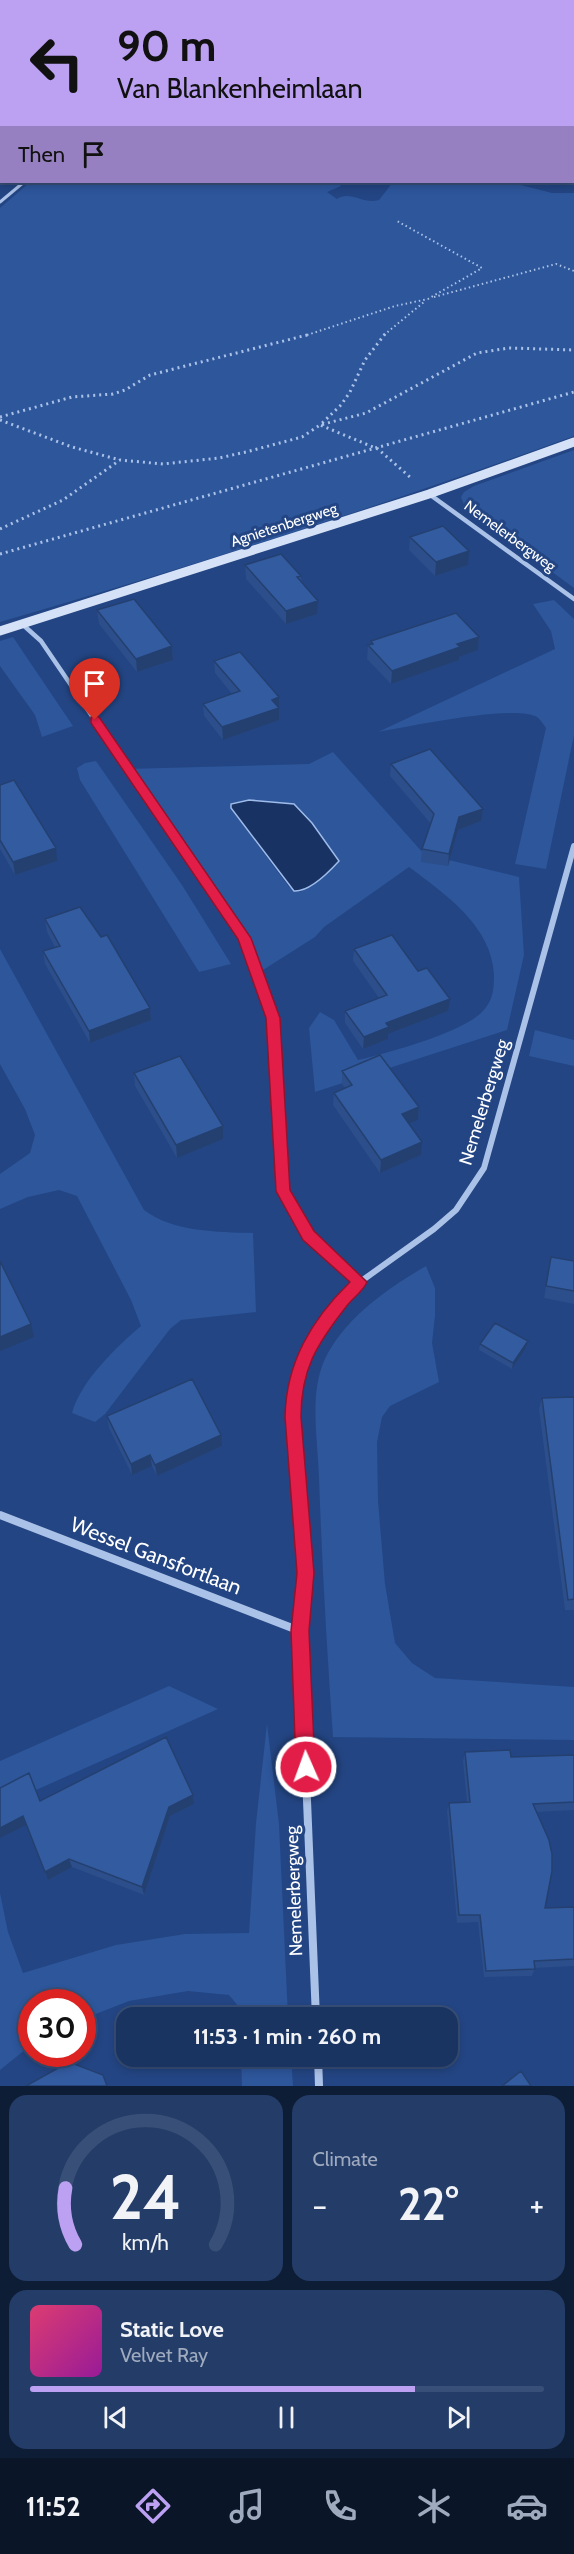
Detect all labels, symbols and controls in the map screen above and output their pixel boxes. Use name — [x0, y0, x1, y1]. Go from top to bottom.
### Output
text: 90 m — [117, 20, 216, 72]
icon: left — [18, 24, 96, 102]
text: Van Blankenheimlaan — [117, 72, 363, 105]
icon: arrive — [77, 138, 110, 171]
text: Then — [18, 141, 65, 168]
street label: Nemelerbergweg — [461, 497, 560, 576]
street label: Agnietenbergweg — [228, 499, 340, 551]
pin — [69, 658, 120, 720]
icon: arrive — [78, 667, 111, 700]
street label: Nemelerbergweg — [454, 1035, 514, 1168]
street label: Wessel Gansfortlaan — [67, 1511, 245, 1600]
position arrow — [274, 1735, 338, 1799]
street label: Nemelerbergweg — [281, 1824, 307, 1957]
speed limit sign: 30 — [18, 1989, 96, 2067]
text: 11:53 · 1 min · 260 m — [193, 2023, 381, 2050]
text: Climate — [313, 2147, 378, 2171]
text: 24 — [110, 2159, 182, 2235]
text: 22° — [398, 2177, 459, 2231]
text: − — [313, 2185, 327, 2225]
text: + — [529, 2185, 544, 2225]
text: km/h — [122, 2229, 169, 2255]
text: Static Love — [120, 2316, 224, 2343]
text: Velvet Ray — [120, 2343, 208, 2367]
icon: previous — [99, 2401, 132, 2434]
icon: pause — [270, 2401, 303, 2434]
icon: next — [442, 2401, 475, 2434]
icon: directions — [132, 2485, 174, 2527]
icon: music — [226, 2485, 268, 2527]
icon: phone — [319, 2485, 361, 2527]
icon: climate — [413, 2485, 455, 2527]
icon: car — [506, 2485, 548, 2527]
text: 11:52 — [26, 2490, 80, 2523]

